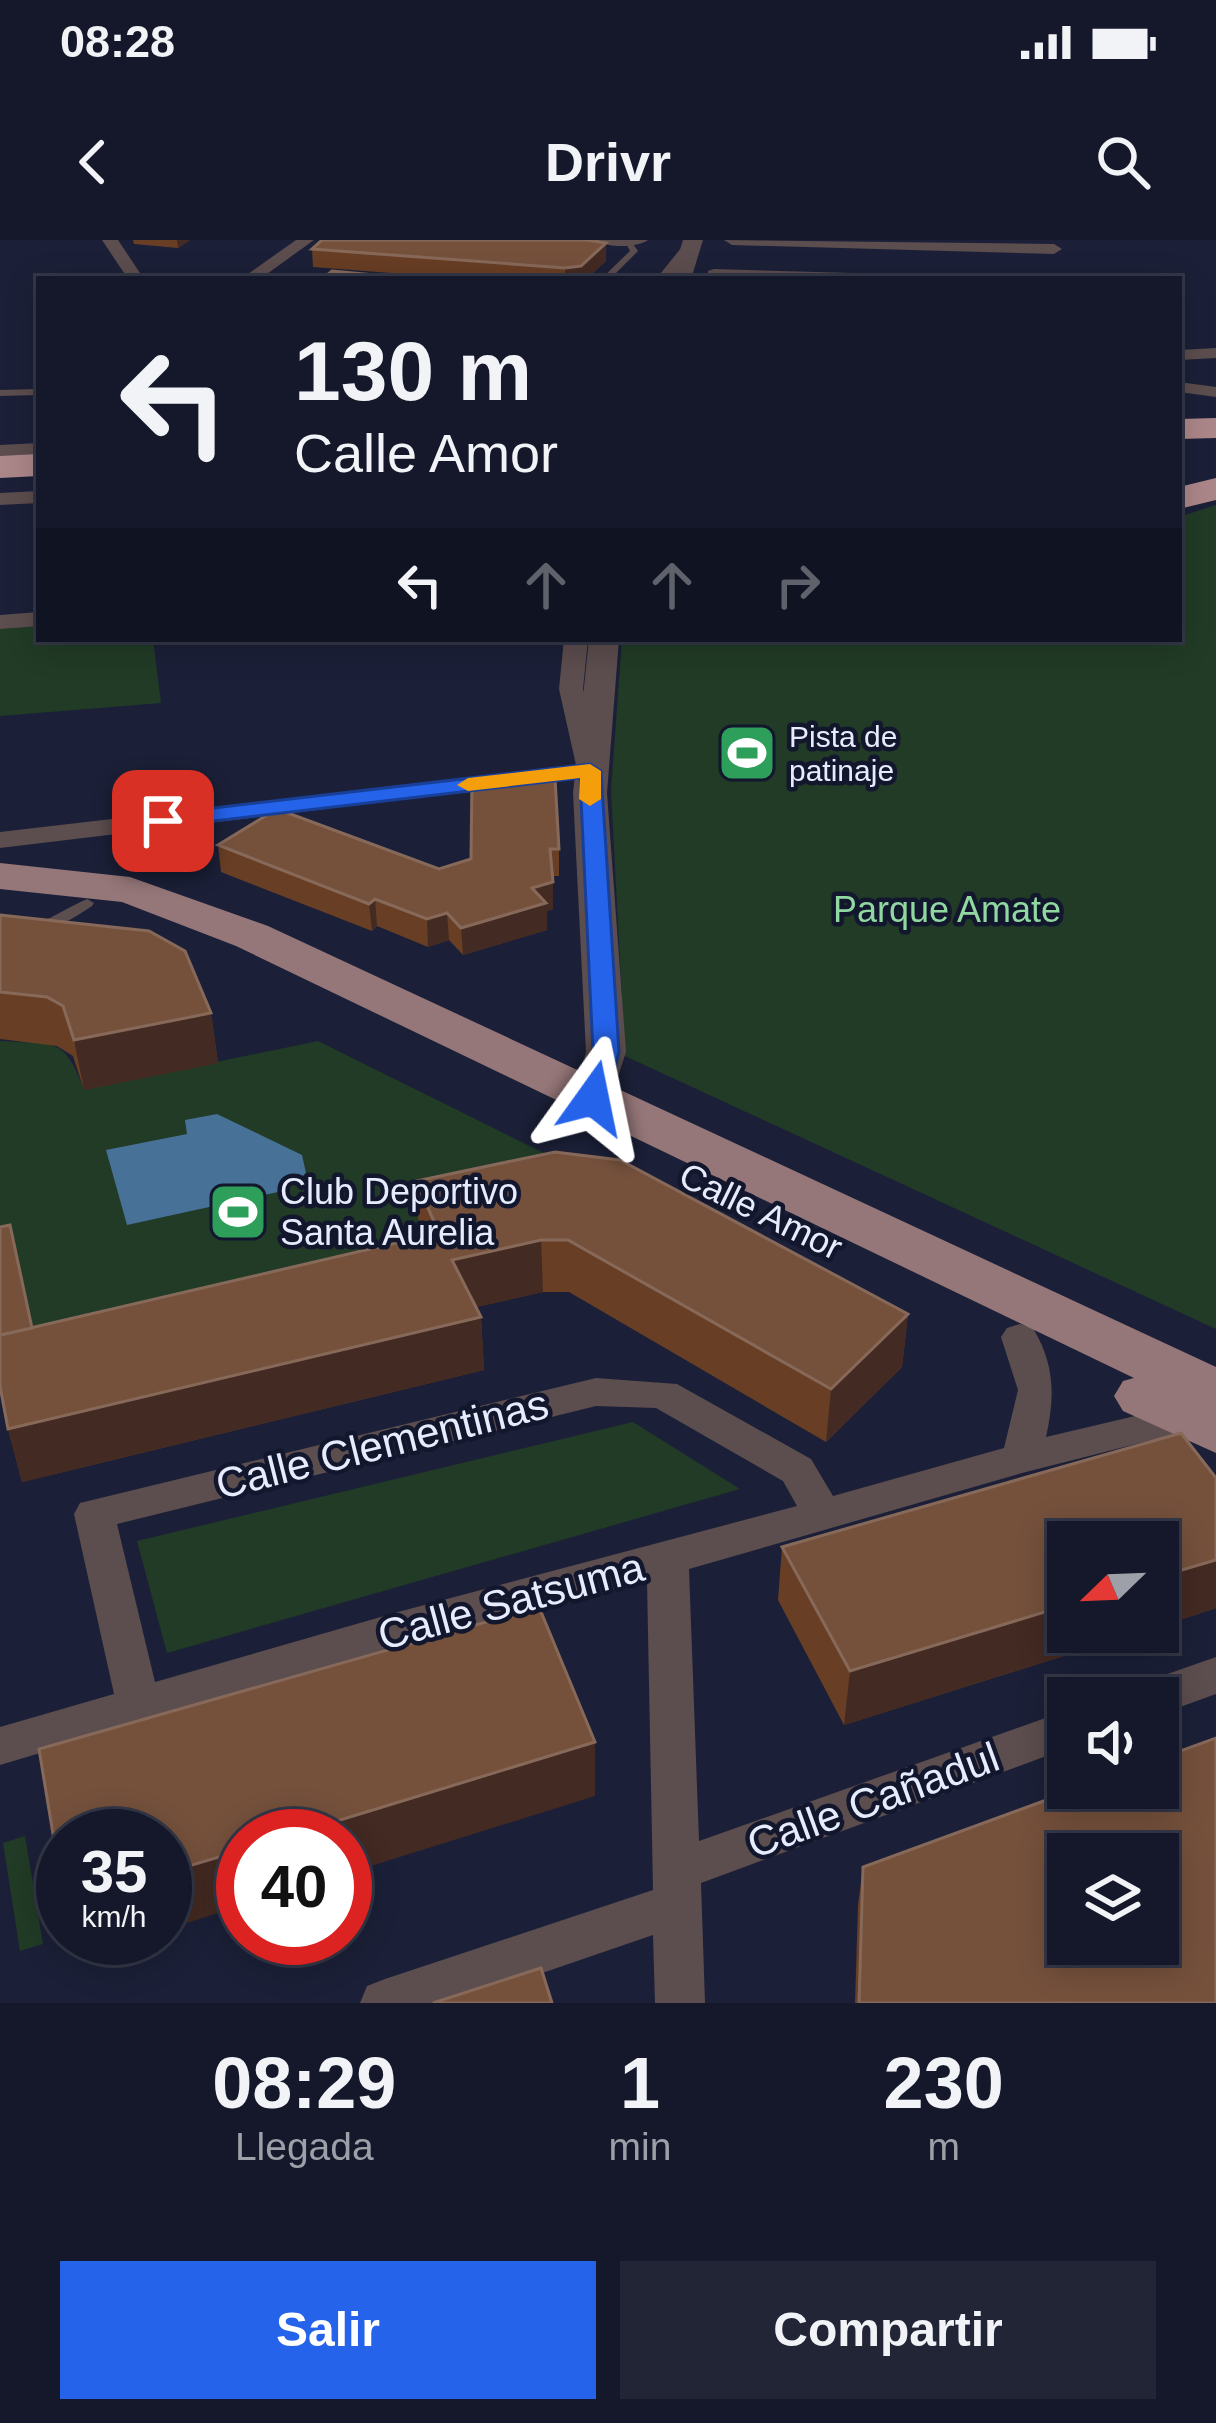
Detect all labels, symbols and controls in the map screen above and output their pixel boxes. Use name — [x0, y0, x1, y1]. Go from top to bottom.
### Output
text: 08:28 — [60, 16, 175, 67]
icon: back — [60, 129, 126, 195]
icon: search — [1090, 129, 1156, 195]
text: Drivr — [545, 132, 671, 192]
icon: left — [96, 324, 252, 480]
text: 130 m — [294, 324, 532, 418]
text: Calle Amor — [294, 423, 558, 483]
icon: left — [387, 552, 453, 618]
icon: ahead — [513, 552, 579, 618]
icon: ahead — [639, 552, 705, 618]
icon: right — [765, 552, 831, 618]
place label: Pista de patinaje — [789, 720, 897, 787]
sports icon: Pista de patinaje — [716, 722, 778, 784]
pin — [112, 770, 214, 872]
icon: arrive — [130, 788, 196, 854]
park label: Parque Amate — [833, 889, 1061, 930]
position arrow — [530, 1035, 656, 1161]
street label: Calle Amor — [673, 1154, 849, 1268]
place label: Club Deportivo Santa Aurelia — [280, 1171, 518, 1253]
sports icon: Club Deportivo Santa Aurelia — [207, 1181, 269, 1243]
street label: Calle Clementinas — [211, 1380, 553, 1508]
north arrow — [1047, 1521, 1179, 1653]
map controls — [1047, 1521, 1179, 1965]
street label: Calle Satsuma — [373, 1543, 650, 1659]
button: sound — [1047, 1677, 1179, 1809]
street label: Calle Cañadul — [741, 1733, 1005, 1867]
speed limit sign: 40 — [216, 1809, 372, 1965]
button: layers — [1047, 1833, 1179, 1965]
text: 35 — [81, 1838, 147, 1905]
text: km/h — [81, 1900, 147, 1933]
text: 08:29 — [212, 2043, 396, 2123]
text: 1 — [620, 2043, 660, 2123]
text: 230 — [884, 2043, 1004, 2123]
text: Llegada — [235, 2125, 374, 2168]
text: min — [609, 2125, 671, 2168]
text: m — [927, 2125, 960, 2168]
button: Salir — [60, 2261, 596, 2399]
button: Compartir — [620, 2261, 1156, 2399]

